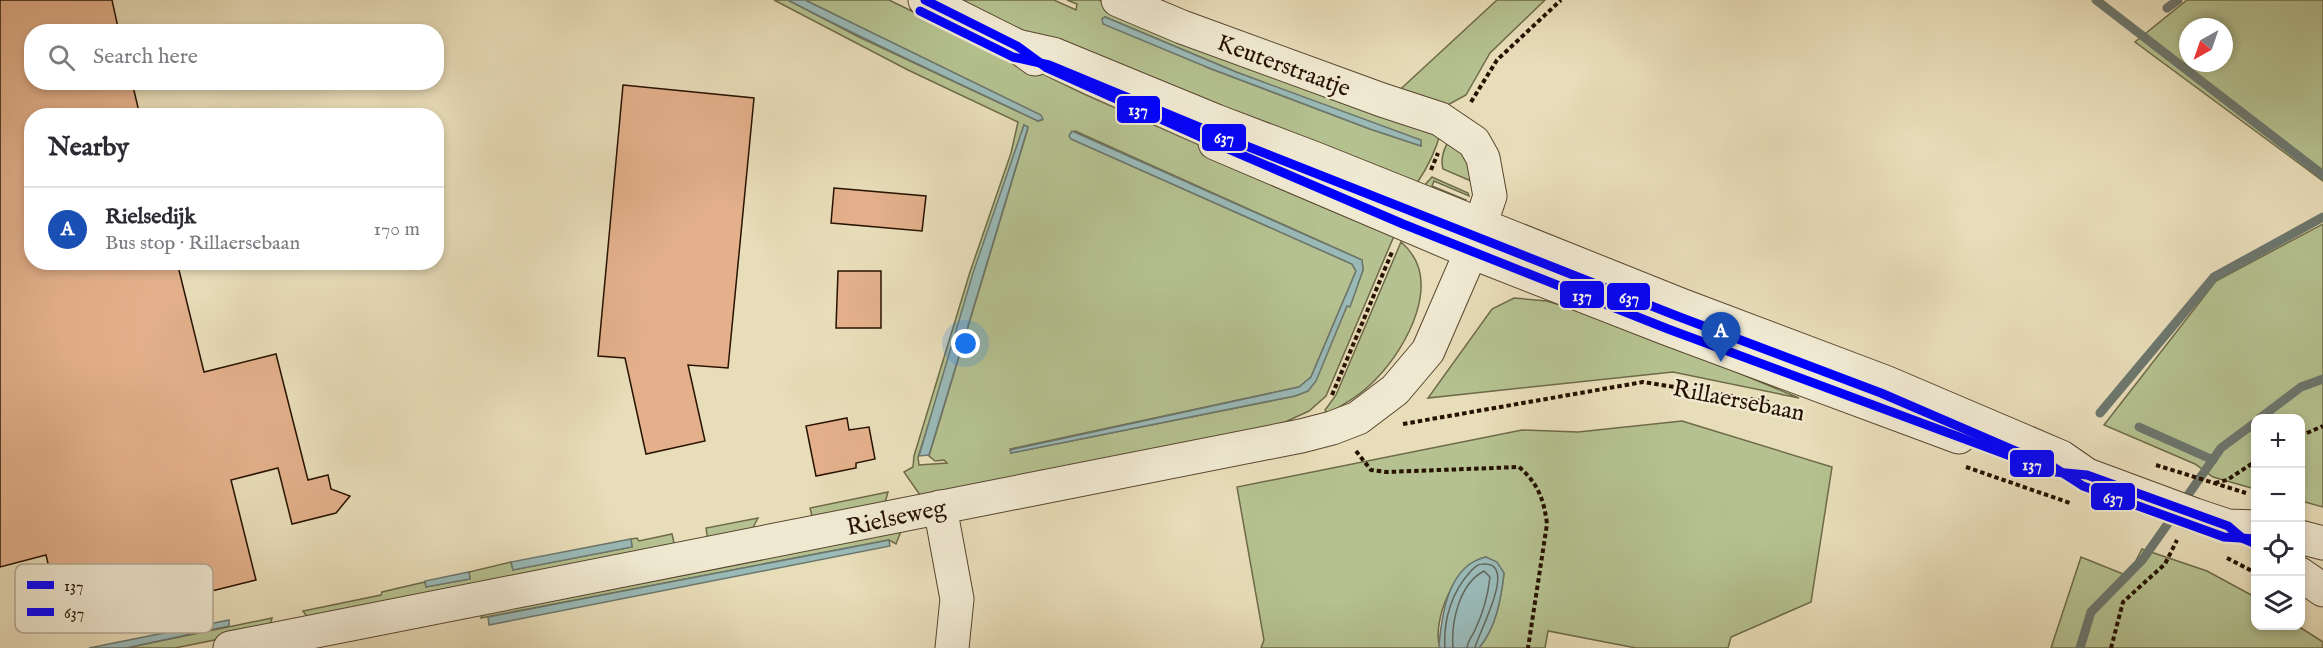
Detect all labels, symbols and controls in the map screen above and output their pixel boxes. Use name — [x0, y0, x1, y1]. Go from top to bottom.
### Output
north arrow — [2179, 18, 2233, 72]
search box — [24, 24, 444, 90]
street label: Keuterstraatje — [1212, 28, 1355, 105]
icon: search — [45, 41, 78, 74]
text: Search here — [93, 43, 198, 71]
line badge: 137 — [1116, 95, 1161, 124]
text: 137 — [1128, 101, 1148, 121]
line badge: 637 — [1201, 123, 1247, 152]
text: 637 — [1214, 129, 1234, 149]
text: Nearby — [48, 131, 129, 164]
text: Rielsedijk — [105, 203, 196, 231]
text: A — [61, 217, 74, 242]
text: 170 m — [374, 217, 420, 242]
text: Bus stop · Rillaersebaan — [105, 231, 300, 256]
line badge: 137 — [1559, 280, 1605, 309]
line badge: 637 — [1606, 282, 1651, 311]
text: 137 — [1572, 287, 1592, 307]
text: 637 — [1619, 289, 1639, 309]
pin: A — [1702, 312, 1740, 362]
your location — [951, 329, 980, 358]
street label: Rillaersebaan — [1670, 373, 1808, 429]
map controls — [2251, 414, 2305, 630]
button: + — [2251, 414, 2305, 468]
line badge: 137 — [2009, 449, 2055, 478]
text: 137 — [2022, 456, 2042, 476]
button: − — [2251, 468, 2305, 522]
line badge: 637 — [2090, 482, 2136, 511]
text: 637 — [2103, 489, 2123, 509]
street label: Rielseweg — [844, 493, 950, 544]
button: locate — [2251, 522, 2305, 576]
legend — [15, 564, 213, 633]
button: layers — [2251, 576, 2305, 630]
text: 137 — [64, 577, 83, 597]
text: 637 — [64, 604, 84, 624]

